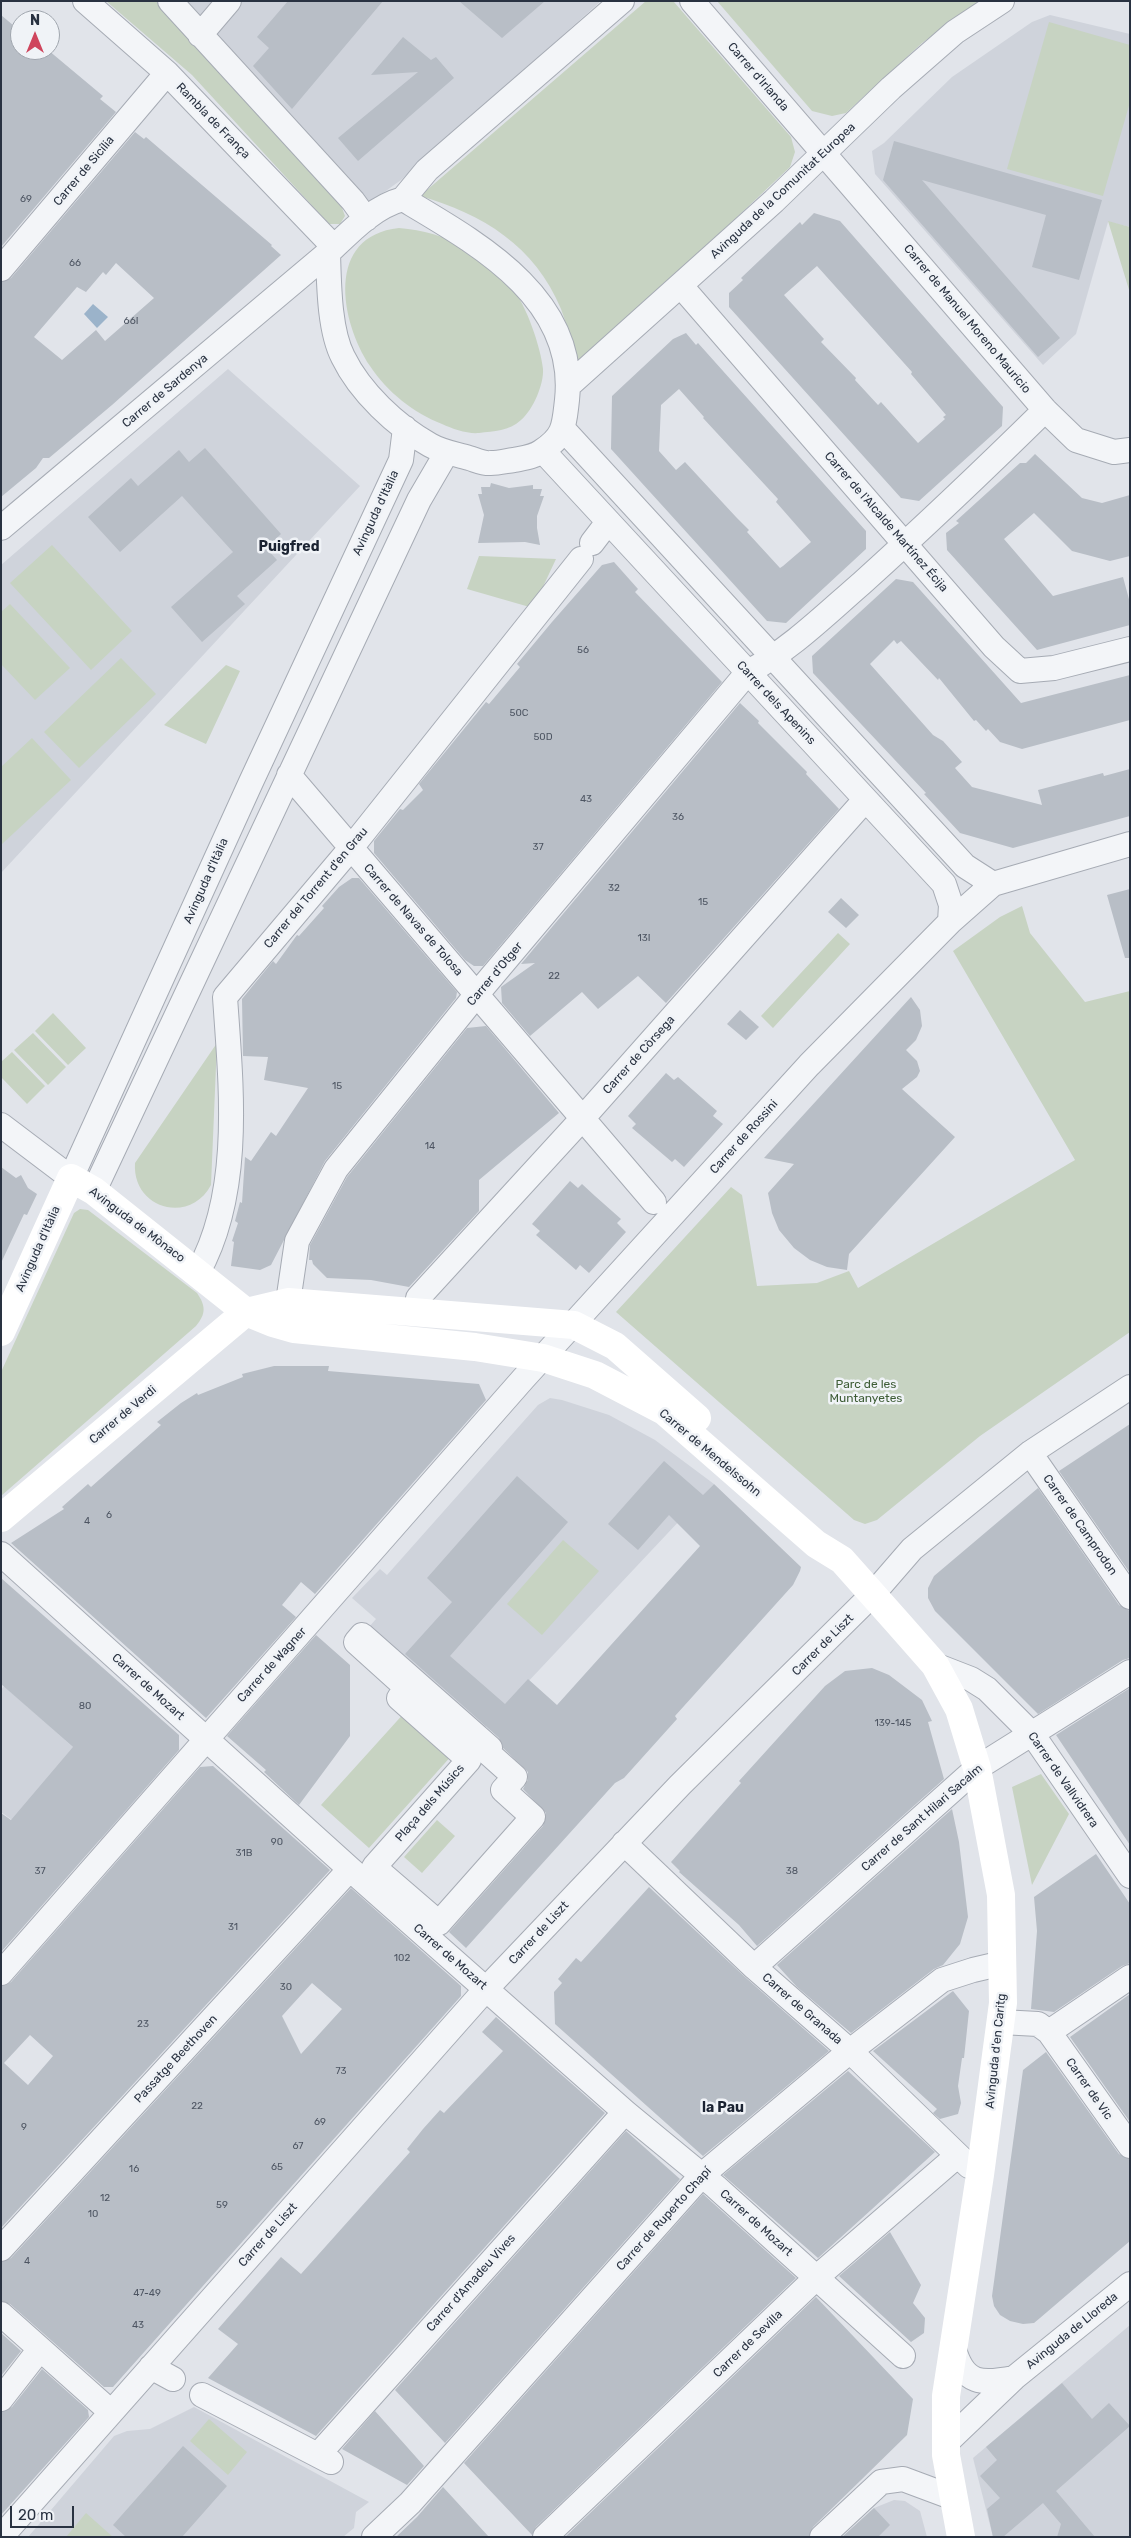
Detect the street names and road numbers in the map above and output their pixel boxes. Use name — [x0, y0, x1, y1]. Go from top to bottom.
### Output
street label: Carrer d'Irlanda — [724, 40, 792, 114]
street label: Rambla de França — [173, 80, 253, 162]
street label: Avinguda de la Comunitat Europea — [708, 120, 858, 262]
street label: Carrer de Sicília — [51, 133, 117, 209]
street label: Carrer de Manuel Moreno Mauricio — [900, 242, 1034, 396]
street label: Carrer de Sardenya — [119, 351, 211, 431]
street label: Carrer de l'Alcalde Martínez Écija — [821, 449, 951, 595]
street label: Avinguda d'Itàlia — [350, 468, 402, 558]
street label: Carrer dels Apenins — [734, 658, 818, 748]
street label: Carrer del Torrent d'en Grau — [261, 825, 371, 951]
street label: Avinguda d'Itàlia — [181, 836, 231, 926]
street label: Carrer de Navas de Tolosa — [360, 861, 466, 979]
street label: Carrer d'Otger — [464, 939, 526, 1009]
street label: Carrer de Còrsega — [600, 1013, 678, 1097]
street label: Carrer de Rossini — [707, 1097, 781, 1177]
street label: Avinguda de Mònaco — [86, 1184, 188, 1266]
street label: Avinguda d'Itàlia — [13, 1204, 63, 1294]
street label: Carrer de Verdi — [87, 1383, 159, 1447]
street label: Carrer de Mendelssohn — [656, 1406, 764, 1500]
street label: Carrer de Camprodon — [1040, 1472, 1120, 1578]
street label: Carrer de Liszt — [789, 1611, 857, 1679]
street label: Carrer de Wagner — [234, 1624, 310, 1706]
street label: Carrer de Mozart — [109, 1651, 187, 1723]
street label: Carrer de Vallvidrera — [1025, 1729, 1101, 1831]
street label: Plaça dels Músics — [392, 1761, 468, 1845]
street label: Carrer de Sant Hilari Sacalm — [858, 1761, 986, 1875]
street label: Carrer de Liszt — [506, 1898, 572, 1968]
street label: Carrer de Mozart — [410, 1921, 490, 1993]
street label: Carrer de Granada — [759, 1970, 845, 2048]
street label: Avinguda d'en Caritg — [983, 1993, 1009, 2109]
street label: Passatge Beethoven — [132, 2012, 220, 2106]
street label: Carrer de Vic — [1062, 2055, 1116, 2123]
street label: Carrer de Ruperto Chapí — [614, 2164, 714, 2274]
street label: Carrer de Mozart — [717, 2187, 795, 2259]
street label: Carrer de Liszt — [235, 2200, 301, 2270]
street label: Carrer d'Amadeu Vives — [423, 2231, 519, 2335]
street label: Avinguda de Lloreda — [1023, 2290, 1121, 2372]
street label: Carrer de Sevilla — [710, 2307, 786, 2381]

